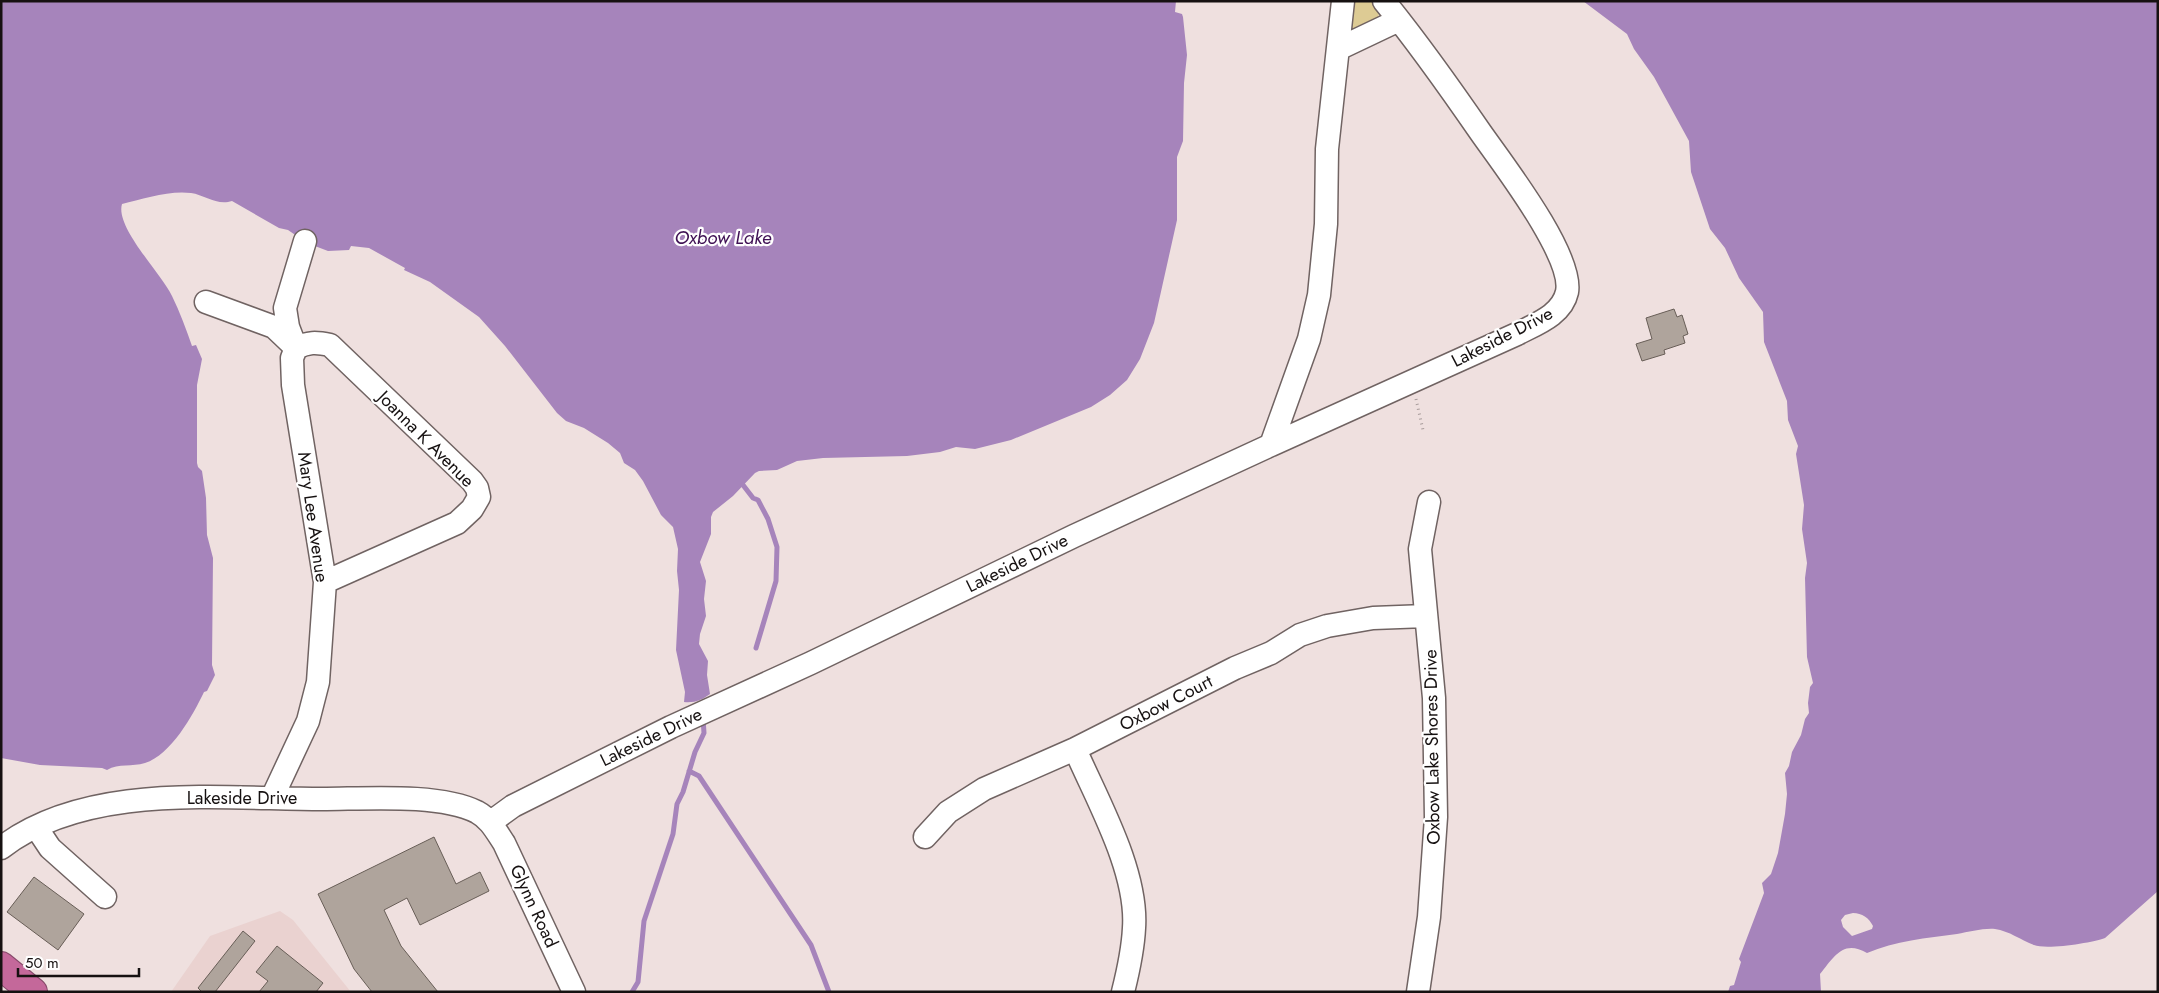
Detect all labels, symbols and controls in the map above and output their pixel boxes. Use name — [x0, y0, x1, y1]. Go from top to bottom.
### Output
water label: Oxbow Lake — [674, 224, 772, 251]
street label: Lakeside Drive — [1447, 300, 1557, 374]
street label: Joanna K Avenue — [370, 383, 480, 493]
street label: Mary Lee Avenue — [291, 450, 335, 584]
street label: Lakeside Drive — [962, 527, 1072, 599]
street label: Oxbow Lake Shores Drive — [1417, 649, 1447, 845]
street label: Oxbow Court — [1115, 668, 1218, 738]
street label: Lakeside Drive — [596, 701, 706, 773]
street label: Lakeside Drive — [187, 785, 297, 811]
street label: Glynn Road — [503, 860, 565, 952]
scale bar — [18, 946, 139, 978]
text: 50 m — [25, 952, 59, 974]

